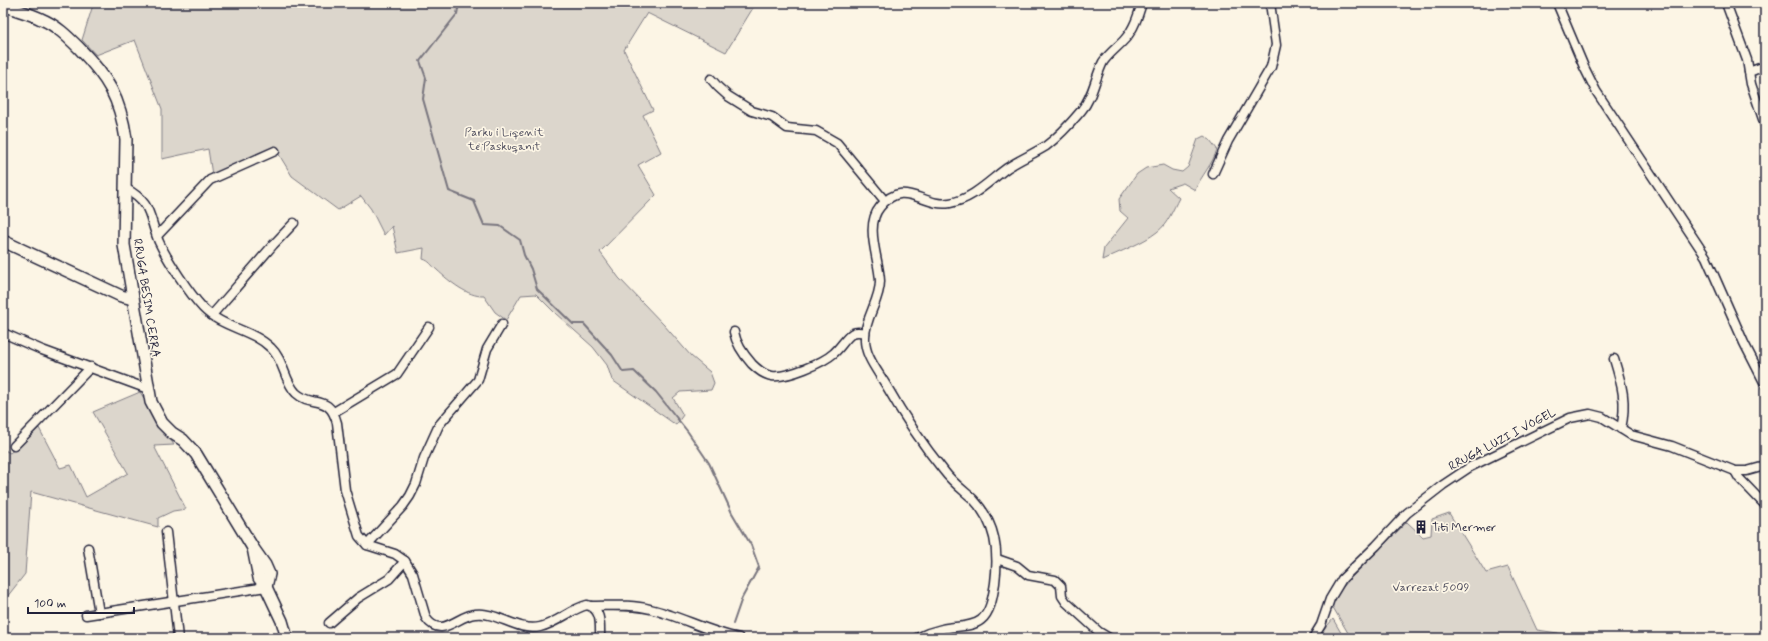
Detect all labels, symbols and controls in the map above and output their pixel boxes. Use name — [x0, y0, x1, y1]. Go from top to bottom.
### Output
park label: Parku i Liqenit të Paskuqanit — [465, 125, 543, 155]
street label: RRUGA BESIM CERRA — [129, 238, 163, 359]
street label: RRUGA LUZI I VOGEL — [1446, 405, 1559, 475]
building icon: Titi Mermer — [1413, 519, 1429, 535]
place label: Titi Mermer — [1432, 520, 1496, 536]
park label: Varrezat 5009 — [1393, 580, 1470, 596]
scale bar — [28, 589, 134, 615]
text: 100 m — [34, 596, 66, 612]

